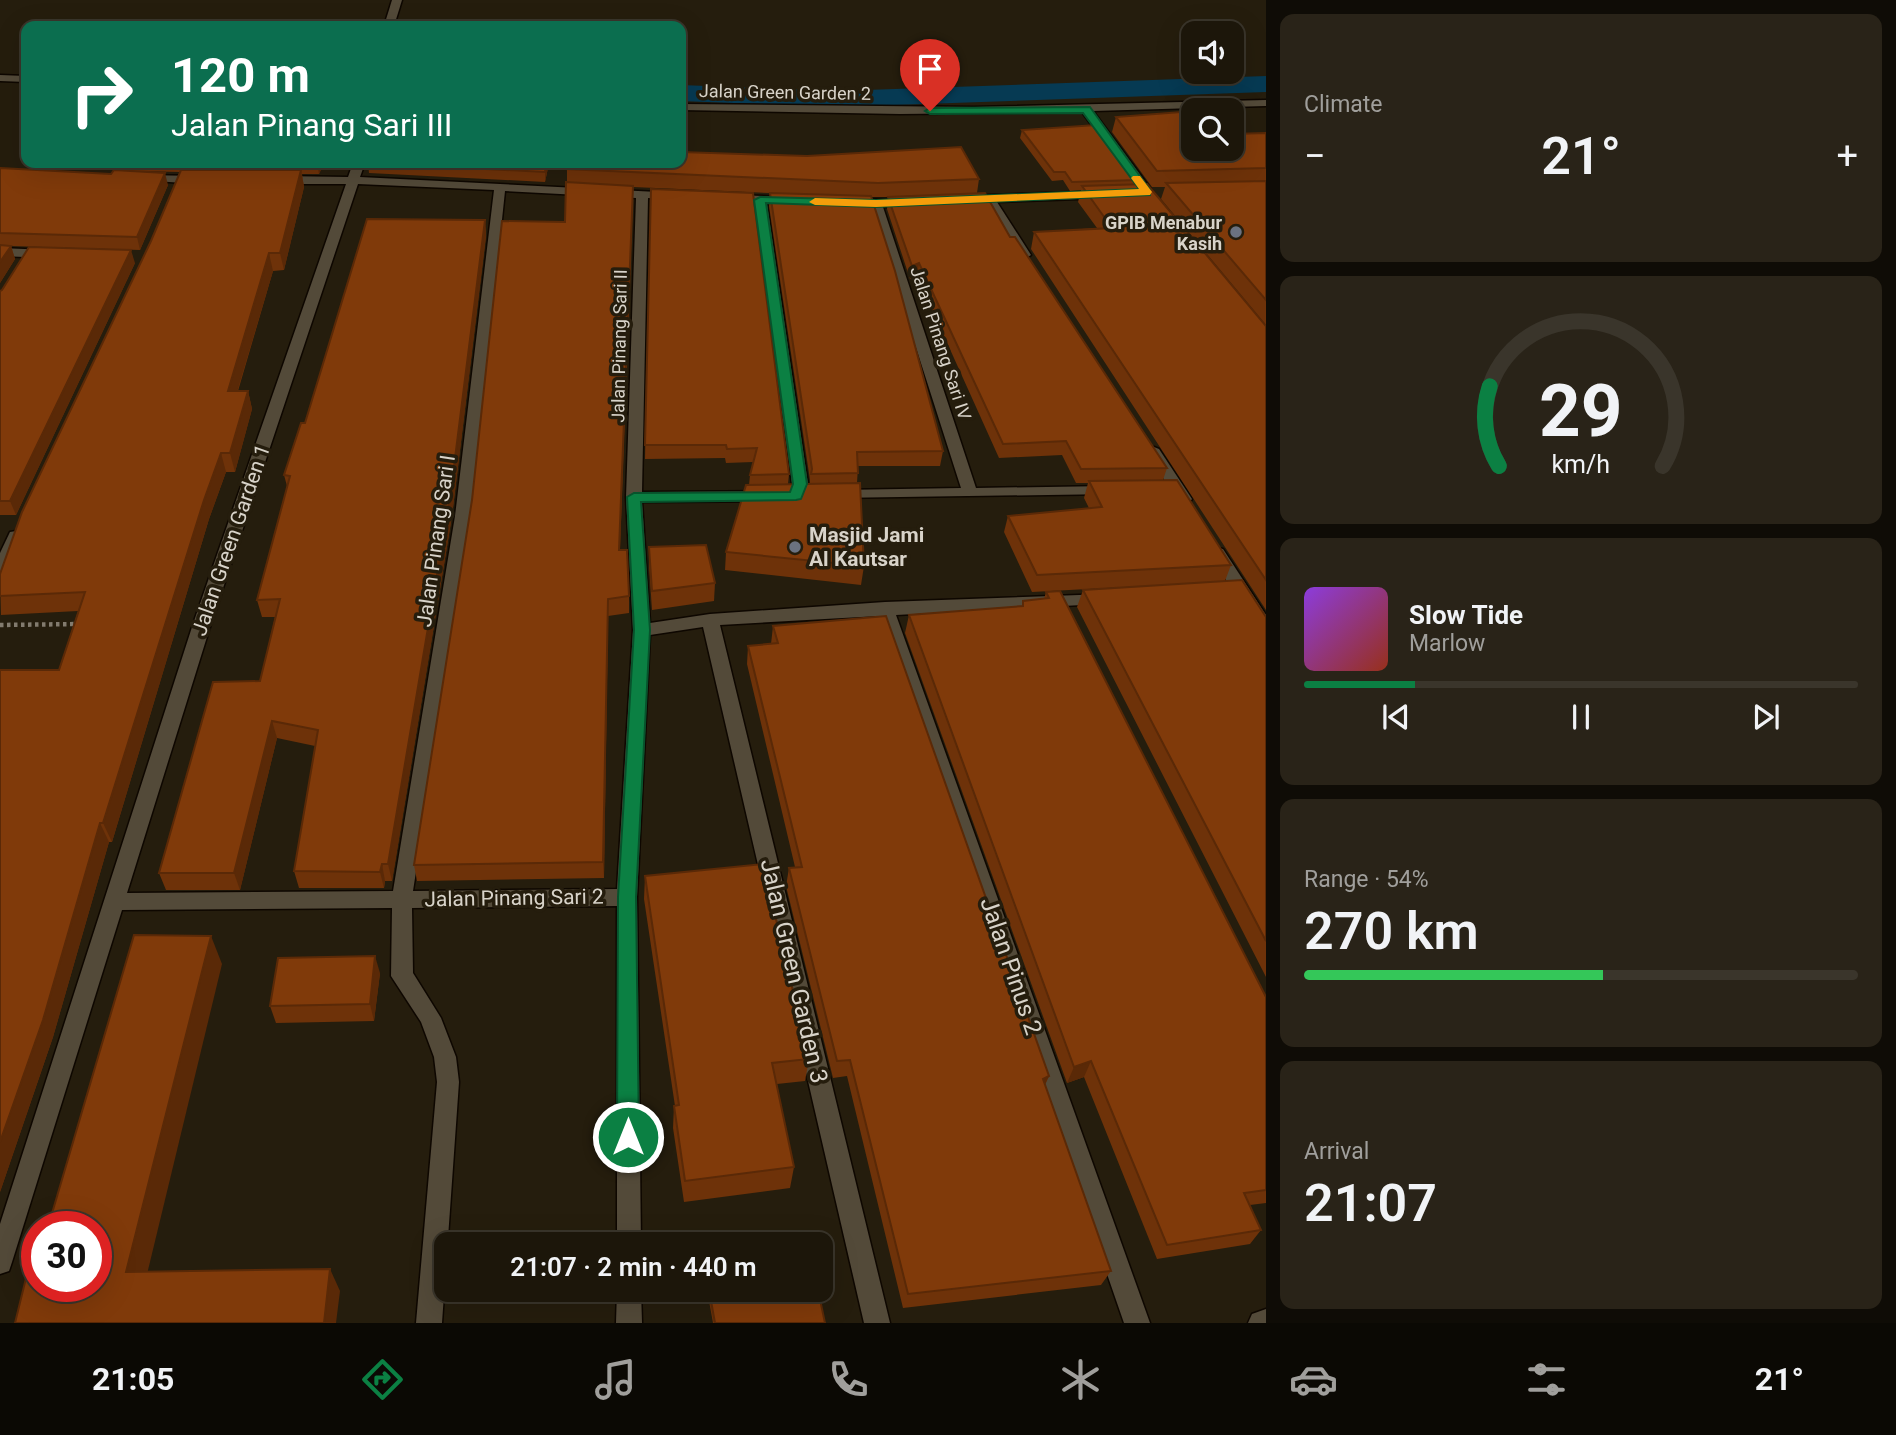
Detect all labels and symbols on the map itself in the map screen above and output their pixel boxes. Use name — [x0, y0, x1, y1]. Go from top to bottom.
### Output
pin — [900, 39, 960, 111]
street label: Jalan Green Garden 2 — [699, 80, 871, 104]
place label: GPIB Menabur Kasih — [1105, 212, 1222, 254]
marker: GPIB Menabur Kasih — [1228, 224, 1244, 240]
street label: Jalan Pinang Sari IV — [906, 264, 976, 423]
street label: Jalan Pinang Sari II — [607, 269, 631, 423]
street label: Jalan Green Garden 1 — [187, 441, 275, 639]
street label: Jalan Pinang Sari I — [412, 453, 460, 629]
place label: Masjid Jami Al Kautsar — [809, 523, 924, 571]
marker: Masjid Jami Al Kautsar — [787, 539, 803, 555]
street label: Jalan Green Garden 3 — [755, 856, 833, 1086]
street label: Jalan Pinang Sari 2 — [424, 884, 604, 912]
street label: Jalan Pinus 2 — [974, 894, 1048, 1038]
position arrow — [591, 1100, 665, 1174]
speed limit sign: 30 — [21, 1211, 112, 1302]

